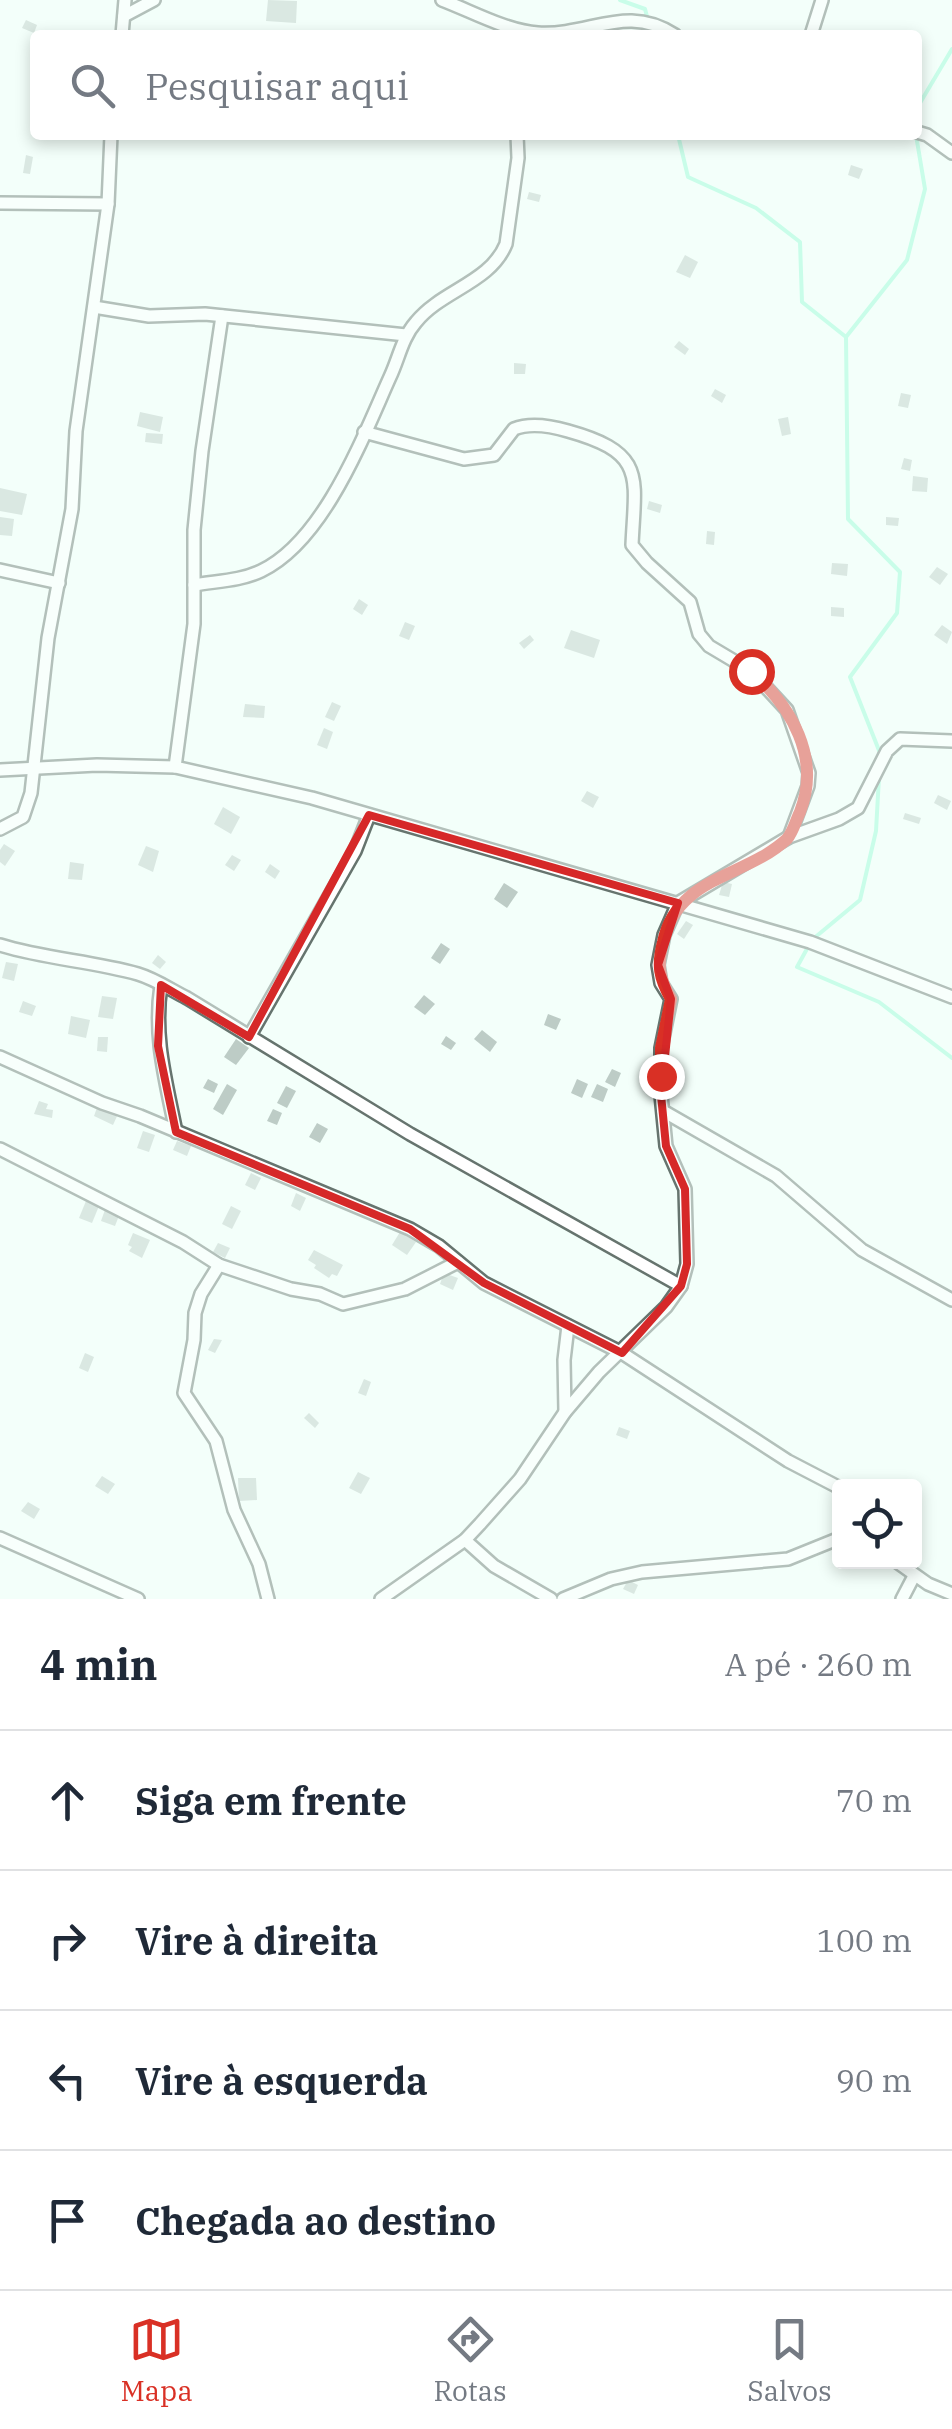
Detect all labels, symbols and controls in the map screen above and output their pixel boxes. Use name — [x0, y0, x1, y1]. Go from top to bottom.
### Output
search box — [30, 30, 922, 140]
icon: search — [65, 58, 120, 113]
text: Pesquisar aqui — [145, 61, 409, 110]
route start — [729, 649, 775, 695]
route end — [639, 1054, 685, 1100]
map controls — [832, 1479, 922, 1569]
button: locate — [832, 1479, 922, 1569]
text: 4 min — [40, 1637, 158, 1692]
text: A pé · 260 m — [725, 1643, 912, 1685]
icon: ahead — [40, 1773, 95, 1828]
text: Siga em frente — [135, 1776, 407, 1825]
text: 70 m — [836, 1779, 912, 1821]
icon: right — [40, 1913, 95, 1968]
text: Vire à direita — [135, 1916, 379, 1965]
text: 100 m — [816, 1919, 912, 1961]
icon: left — [40, 2053, 95, 2108]
text: Vire à esquerda — [135, 2056, 428, 2105]
text: 90 m — [836, 2059, 912, 2101]
icon: arrive — [40, 2193, 95, 2248]
text: Chegada ao destino — [135, 2196, 496, 2245]
tab: Mapa — [120, 2312, 193, 2409]
tab: Rotas — [434, 2312, 507, 2409]
tab: Salvos — [747, 2312, 832, 2409]

